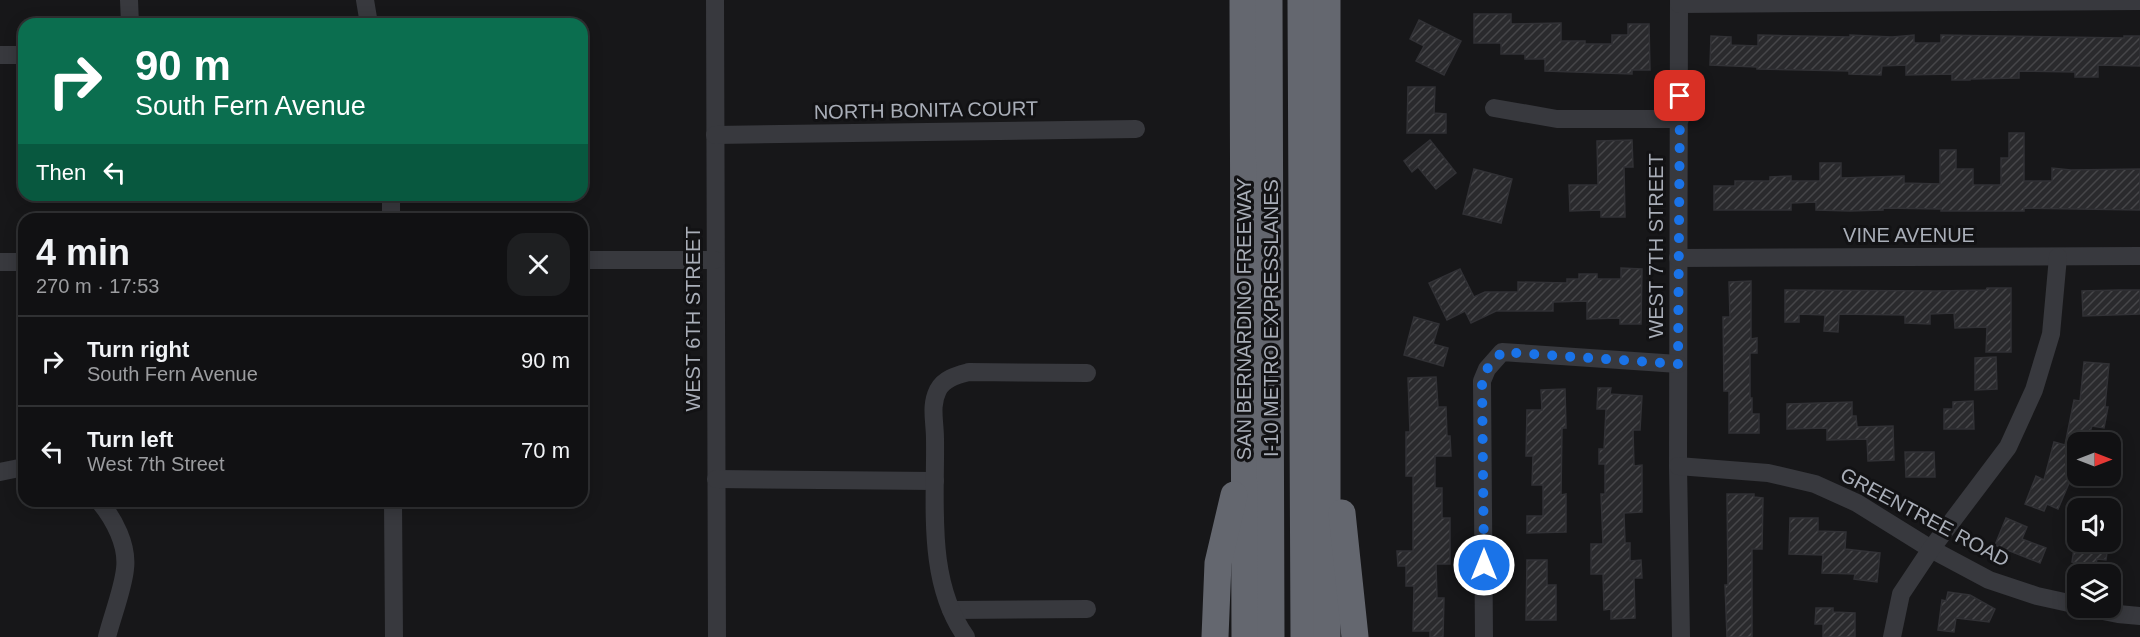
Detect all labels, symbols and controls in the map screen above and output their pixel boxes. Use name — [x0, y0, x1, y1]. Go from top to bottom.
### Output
icon: right — [36, 42, 114, 120]
text: 90 m — [135, 42, 231, 89]
pin — [1654, 70, 1705, 121]
icon: arrive — [1663, 79, 1696, 112]
text: South Fern Avenue — [135, 91, 366, 121]
street label: NORTH BONITA COURT — [814, 97, 1038, 123]
street label: WEST 7TH STREET — [1645, 153, 1667, 339]
icon: left — [98, 156, 131, 189]
text: Then — [36, 160, 86, 185]
street label: SAN BERNARDINO FREEWAY — [1233, 178, 1255, 460]
street label: I-10 METRO EXPRESSLANES — [1260, 179, 1282, 457]
street label: VINE AVENUE — [1843, 224, 1975, 246]
street label: WEST 6TH STREET — [682, 226, 704, 412]
text: 4 min — [36, 232, 130, 273]
button: close — [507, 233, 570, 296]
text: 270 m · 17:53 — [36, 275, 159, 297]
text: Turn right — [87, 337, 189, 362]
icon: right — [36, 345, 69, 378]
text: 90 m — [521, 348, 570, 373]
text: South Fern Avenue — [87, 363, 258, 385]
text: Turn left — [87, 427, 173, 452]
north arrow — [2067, 432, 2121, 486]
map controls — [2067, 432, 2121, 618]
icon: left — [36, 435, 69, 468]
text: 70 m — [521, 438, 570, 463]
text: West 7th Street — [87, 453, 224, 475]
street label: GREENTREE ROAD — [1837, 463, 2013, 571]
button: sound — [2067, 498, 2121, 552]
position arrow — [1452, 533, 1516, 597]
button: layers — [2067, 564, 2121, 618]

